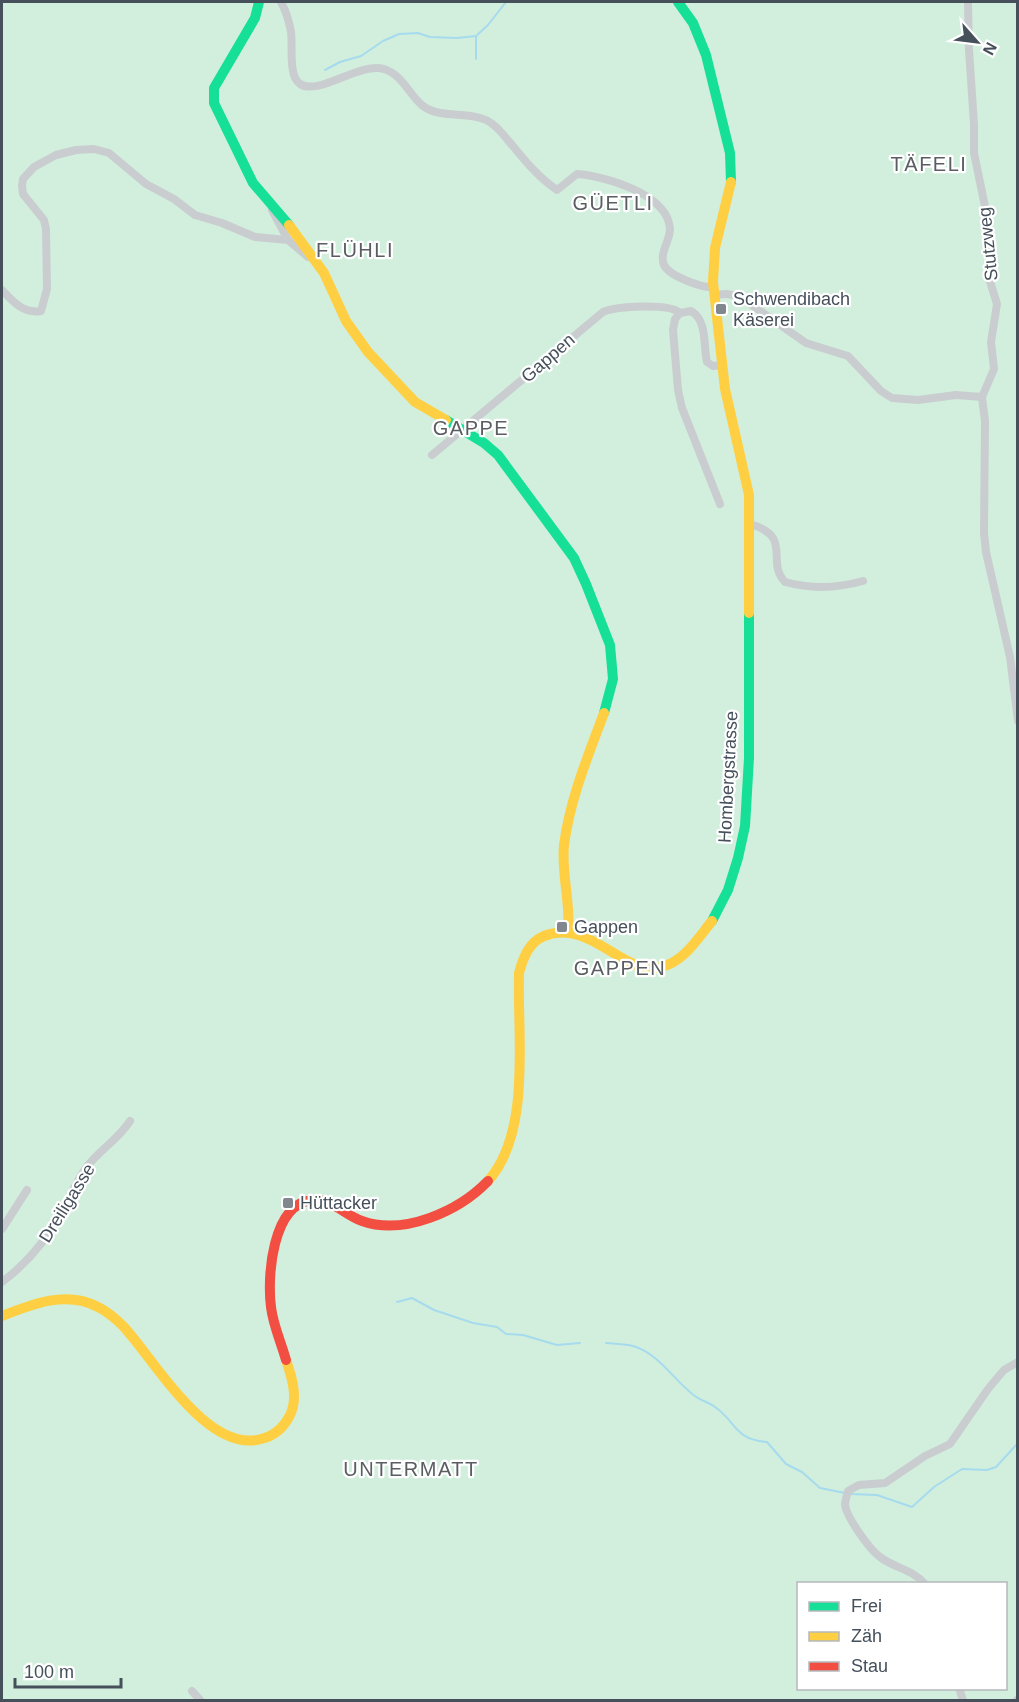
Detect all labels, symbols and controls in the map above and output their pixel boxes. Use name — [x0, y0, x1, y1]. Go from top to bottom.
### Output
north arrow — [947, 12, 1007, 72]
text: N — [980, 40, 1000, 58]
district label: TÄFELI — [891, 153, 967, 175]
district label: GÜETLI — [572, 192, 654, 214]
street label: Stutzweg — [974, 206, 1002, 282]
district label: FLÜHLI — [316, 239, 394, 261]
place label: Schwendibach Käserei — [733, 289, 850, 330]
marker: Schwendibach Käserei — [714, 302, 728, 316]
street label: Gappen — [517, 329, 579, 387]
district label: GAPPE — [433, 417, 509, 439]
street label: Hombergstrasse — [715, 711, 741, 843]
place label: Gappen — [574, 917, 638, 937]
marker: Gappen — [555, 920, 569, 934]
district label: GAPPEN — [574, 957, 666, 979]
street label: Dreiligasse — [35, 1160, 99, 1246]
place label: Hüttacker — [300, 1193, 377, 1213]
marker: Hüttacker — [281, 1196, 295, 1210]
district label: UNTERMATT — [343, 1458, 479, 1480]
legend — [797, 1582, 1007, 1690]
text: Frei — [851, 1596, 882, 1616]
text: Zäh — [851, 1626, 882, 1646]
scale bar — [15, 1651, 122, 1689]
text: Stau — [851, 1656, 888, 1676]
text: 100 m — [24, 1662, 74, 1682]

